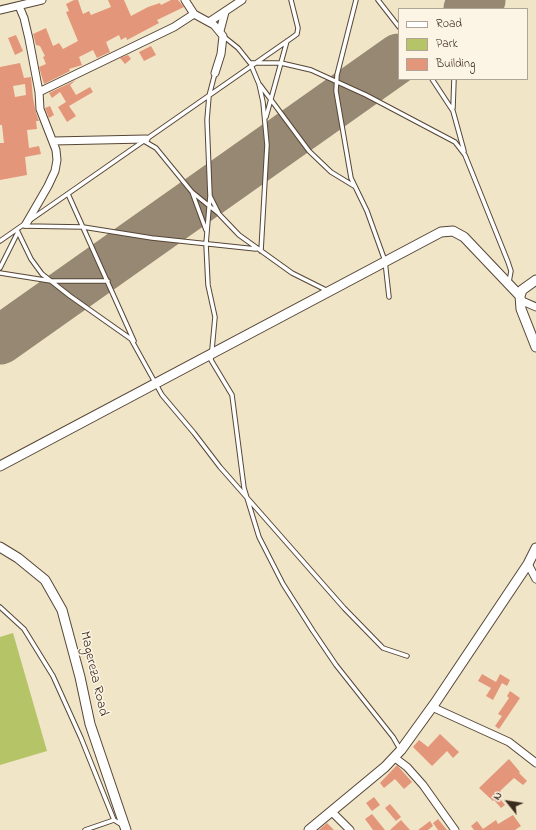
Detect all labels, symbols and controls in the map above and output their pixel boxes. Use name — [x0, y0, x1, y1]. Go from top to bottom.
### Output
legend — [398, 8, 528, 80]
text: Road — [436, 15, 462, 33]
text: Park — [436, 35, 458, 53]
text: Building — [436, 55, 475, 73]
street label: Magereza Road — [75, 630, 111, 718]
north arrow — [488, 782, 528, 822]
text: N — [489, 789, 506, 803]

